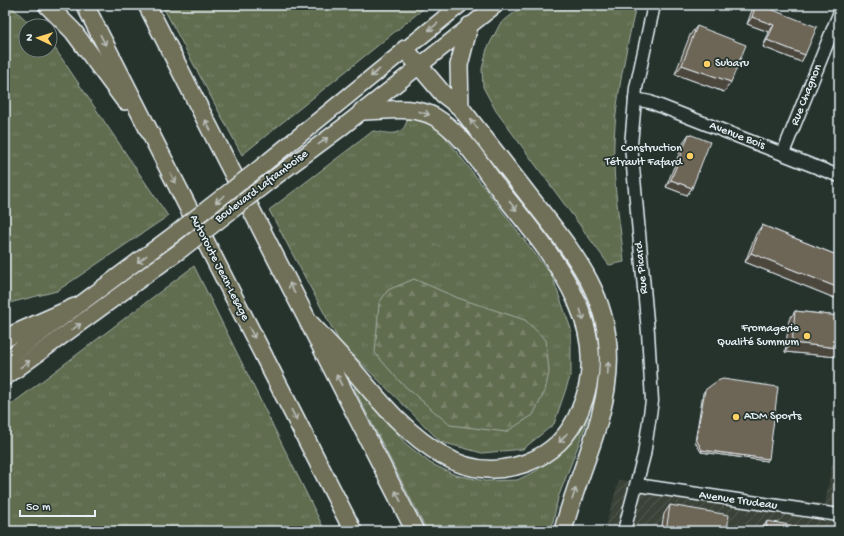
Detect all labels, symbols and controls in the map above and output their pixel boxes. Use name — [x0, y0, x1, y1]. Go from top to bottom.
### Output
north arrow — [18, 18, 58, 58]
one-way arrow — [428, 22, 438, 31]
text: N — [24, 33, 36, 41]
one-way arrow — [100, 34, 107, 46]
place label: Subaru — [715, 57, 749, 71]
marker: Subaru — [702, 59, 712, 69]
street label: Rue Chagnon — [788, 62, 826, 128]
one-way arrow — [370, 69, 380, 78]
one-way arrow — [418, 110, 430, 118]
one-way arrow — [204, 119, 211, 131]
one-way arrow — [469, 119, 478, 130]
street label: Avenue Bois — [707, 119, 767, 153]
one-way arrow — [318, 137, 329, 145]
place label: Construction Tétrault Fafard — [604, 142, 683, 170]
street label: Boulevard Laframboise — [212, 147, 312, 227]
marker: Construction Tétrault Fafard — [685, 151, 695, 161]
one-way arrow — [170, 172, 178, 184]
one-way arrow — [215, 194, 226, 203]
one-way arrow — [508, 201, 517, 212]
street label: Autoroute Jean-Lesage — [186, 213, 252, 324]
street label: Rue Picard — [632, 240, 652, 295]
one-way arrow — [136, 255, 147, 263]
one-way arrow — [287, 282, 295, 294]
one-way arrow — [579, 308, 586, 321]
place label: Fromagerie Qualité Summum — [717, 322, 800, 350]
one-way arrow — [71, 323, 82, 331]
one-way arrow — [249, 326, 256, 338]
marker: Fromagerie Qualité Summum — [802, 331, 812, 341]
one-way arrow — [19, 360, 30, 368]
one-way arrow — [604, 362, 612, 375]
one-way arrow — [335, 374, 342, 386]
one-way arrow — [291, 409, 298, 421]
place label: ADM Sports — [744, 410, 802, 424]
marker: ADM Sports — [731, 412, 741, 422]
one-way arrow — [558, 432, 567, 443]
one-way arrow — [571, 488, 579, 500]
street label: Avenue Trudeau — [698, 489, 778, 513]
one-way arrow — [393, 490, 401, 502]
scale bar — [20, 492, 95, 518]
text: 50 m — [26, 501, 51, 515]

